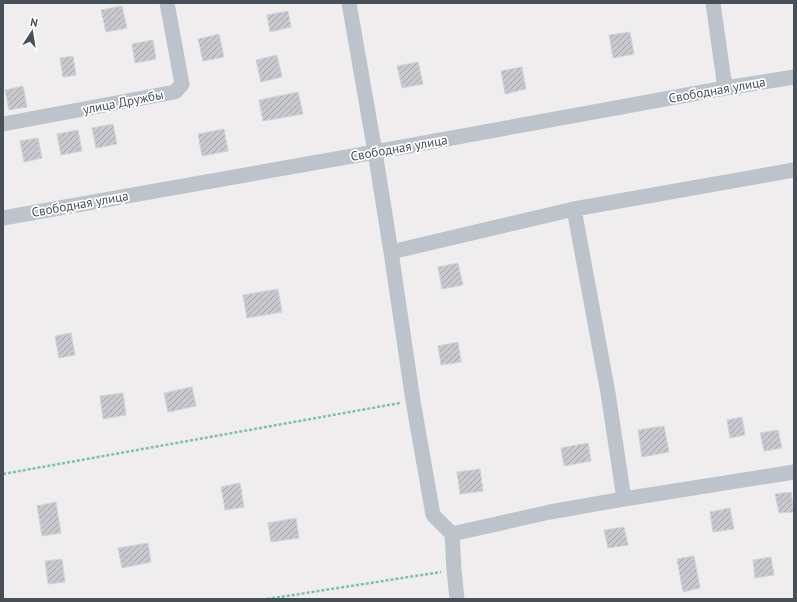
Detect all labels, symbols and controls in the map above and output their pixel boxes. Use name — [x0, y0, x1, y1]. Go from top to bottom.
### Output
north arrow — [12, 12, 52, 52]
text: N — [29, 15, 39, 30]
street label: Свободная улица — [667, 73, 767, 107]
street label: улица Дружбы — [81, 86, 165, 118]
street label: Свободная улица — [349, 131, 449, 165]
street label: Свободная улица — [30, 187, 130, 221]

